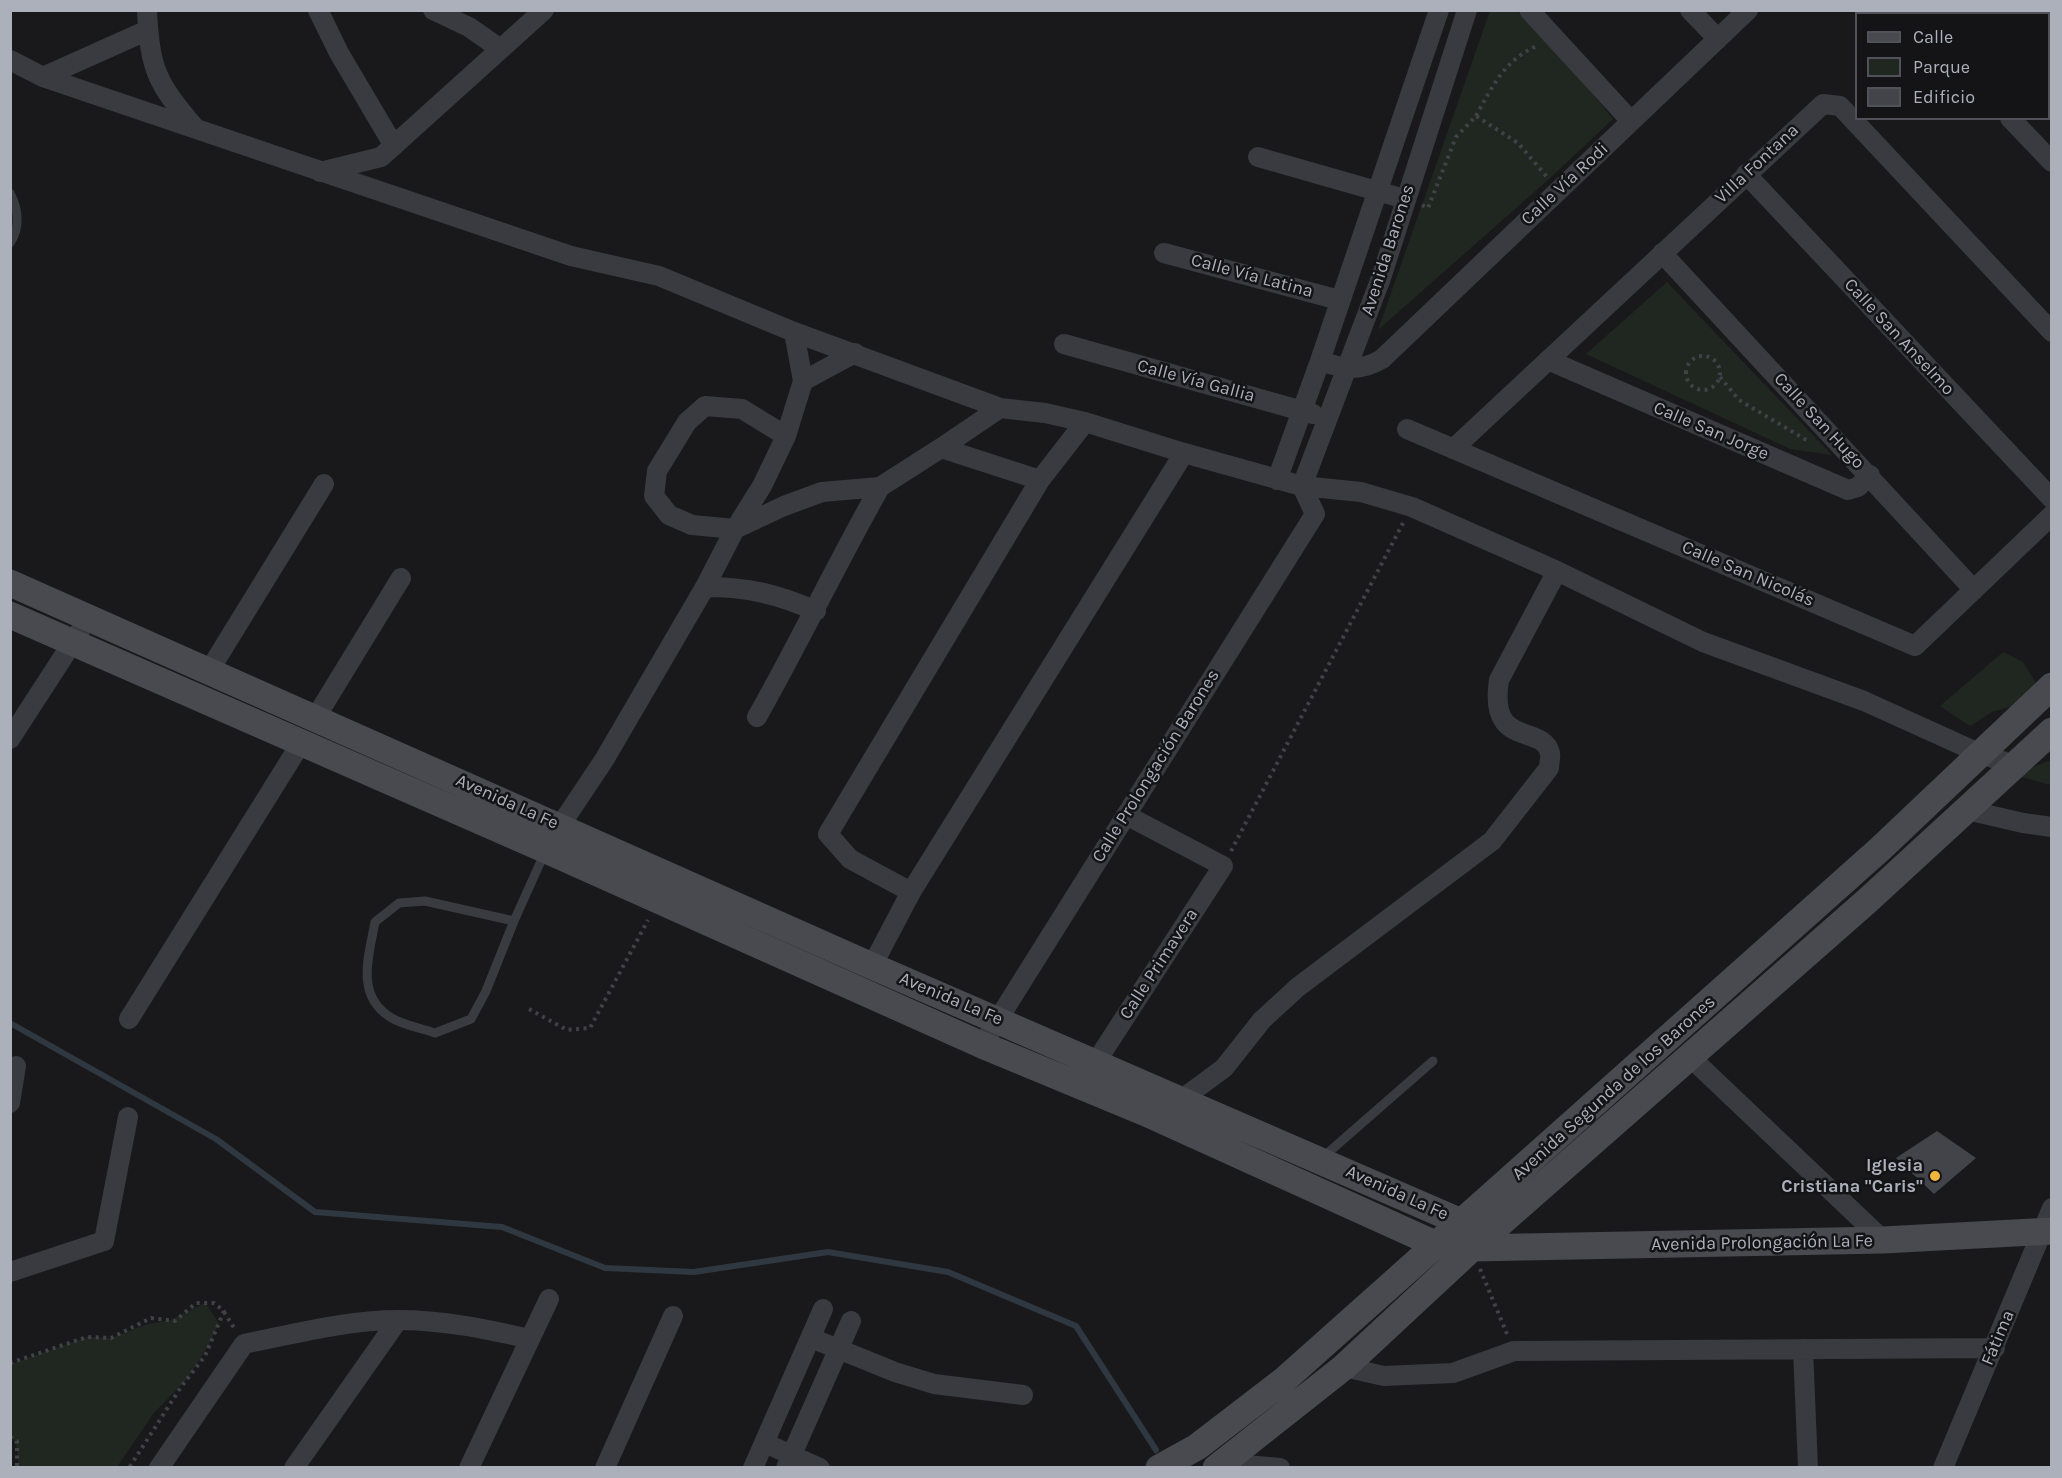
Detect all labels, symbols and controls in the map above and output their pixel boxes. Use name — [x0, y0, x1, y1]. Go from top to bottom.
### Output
legend — [1855, 12, 2050, 120]
text: Calle — [1913, 26, 1953, 48]
text: Parque — [1913, 56, 1970, 78]
text: Edificio — [1913, 86, 1975, 108]
street label: Villa Fontana — [1711, 120, 1803, 208]
street label: Calle Vía Rodi — [1517, 138, 1613, 230]
street label: Avenida Barones — [1357, 182, 1419, 318]
street label: Calle Vía Latina — [1189, 249, 1315, 303]
street label: Calle San Anselmo — [1839, 274, 1959, 400]
street label: Calle Vía Gallia — [1135, 355, 1257, 407]
street label: Calle San Hugo — [1769, 369, 1869, 473]
street label: Calle San Jorge — [1650, 397, 1772, 465]
street label: Calle San Nicolás — [1679, 536, 1817, 612]
street label: Calle Prolongación Barones — [1088, 666, 1224, 866]
street label: Avenida La Fe — [452, 770, 562, 834]
street label: Calle Primavera — [1115, 905, 1203, 1023]
street label: Avenida La Fe — [896, 968, 1006, 1030]
street label: Avenida Segunda de los Barones — [1508, 991, 1720, 1185]
place label: Iglesia Cristiana "Caris" — [1781, 1155, 1923, 1198]
street label: Avenida La Fe — [1342, 1161, 1452, 1225]
marker: Iglesia Cristiana "Caris" — [1928, 1169, 1942, 1183]
street label: Avenida Prolongación La Fe — [1651, 1230, 1873, 1256]
street label: Fátima — [1977, 1307, 2019, 1369]

